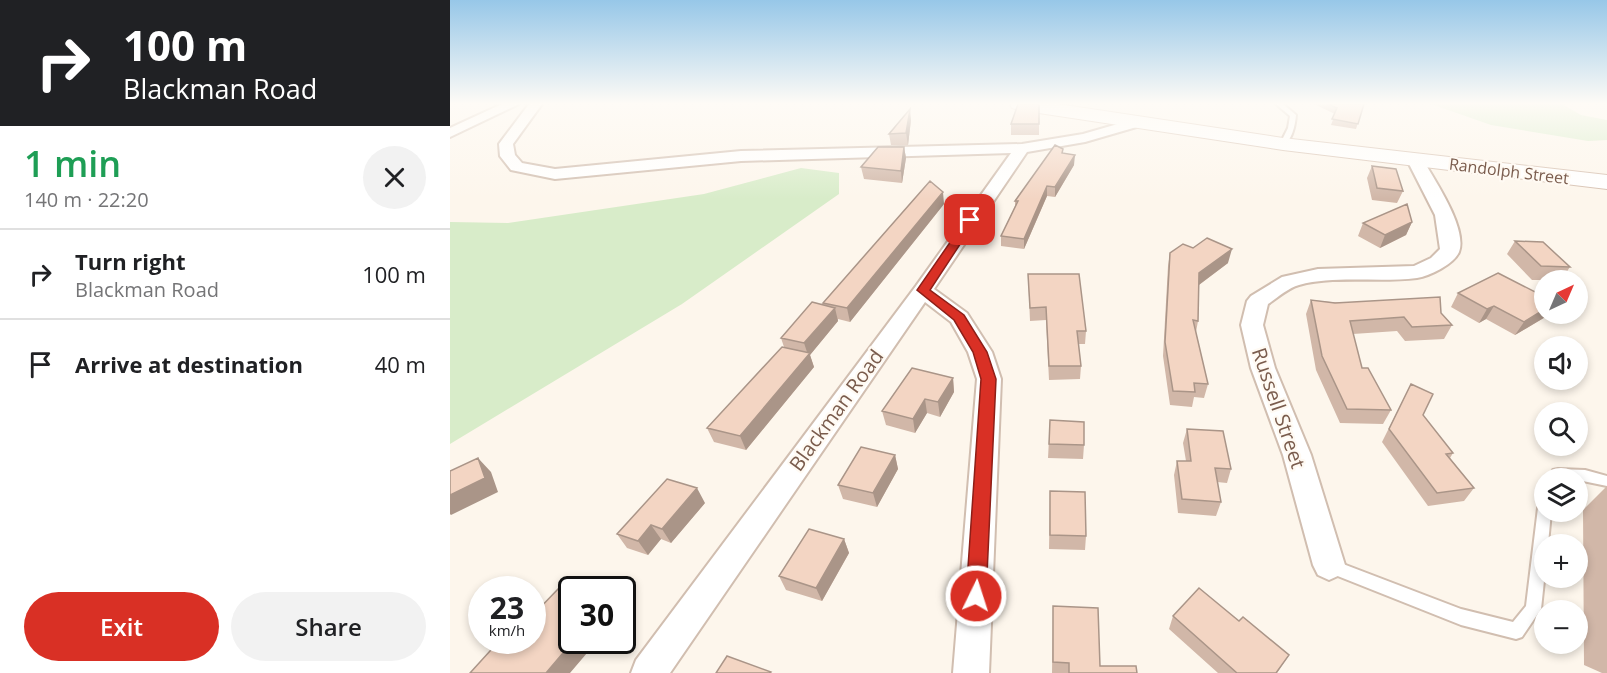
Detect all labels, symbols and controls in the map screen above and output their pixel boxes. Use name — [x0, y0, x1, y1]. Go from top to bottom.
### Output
text: 100 m — [123, 16, 247, 73]
icon: right — [24, 24, 102, 102]
text: Blackman Road — [123, 70, 317, 107]
text: 1 min — [24, 139, 121, 188]
button: close — [363, 146, 426, 209]
street label: Randolph Street — [1448, 153, 1570, 189]
text: 140 m · 22:20 — [24, 186, 149, 213]
pin — [944, 194, 995, 245]
icon: arrive — [953, 203, 986, 236]
text: Turn right — [75, 246, 186, 276]
icon: right — [24, 258, 57, 291]
text: 100 m — [362, 259, 426, 289]
north arrow — [1534, 270, 1588, 324]
map controls — [1534, 270, 1588, 654]
text: Blackman Road — [75, 276, 219, 303]
button: sound — [1534, 336, 1588, 390]
street label: Blackman Road — [783, 344, 889, 476]
street label: Russell Street — [1246, 344, 1312, 472]
icon: arrive — [24, 348, 57, 381]
text: Arrive at destination — [75, 349, 303, 379]
text: 40 m — [375, 349, 426, 379]
button: search — [1534, 402, 1588, 456]
button: layers — [1534, 468, 1588, 522]
button: + — [1534, 534, 1588, 588]
position arrow — [944, 564, 1008, 628]
speed limit sign: 30 — [558, 576, 636, 654]
text: 23 — [490, 587, 524, 628]
button: Exit — [24, 592, 219, 661]
button: Share — [231, 592, 426, 661]
button: − — [1534, 600, 1588, 654]
text: km/h — [489, 620, 525, 640]

